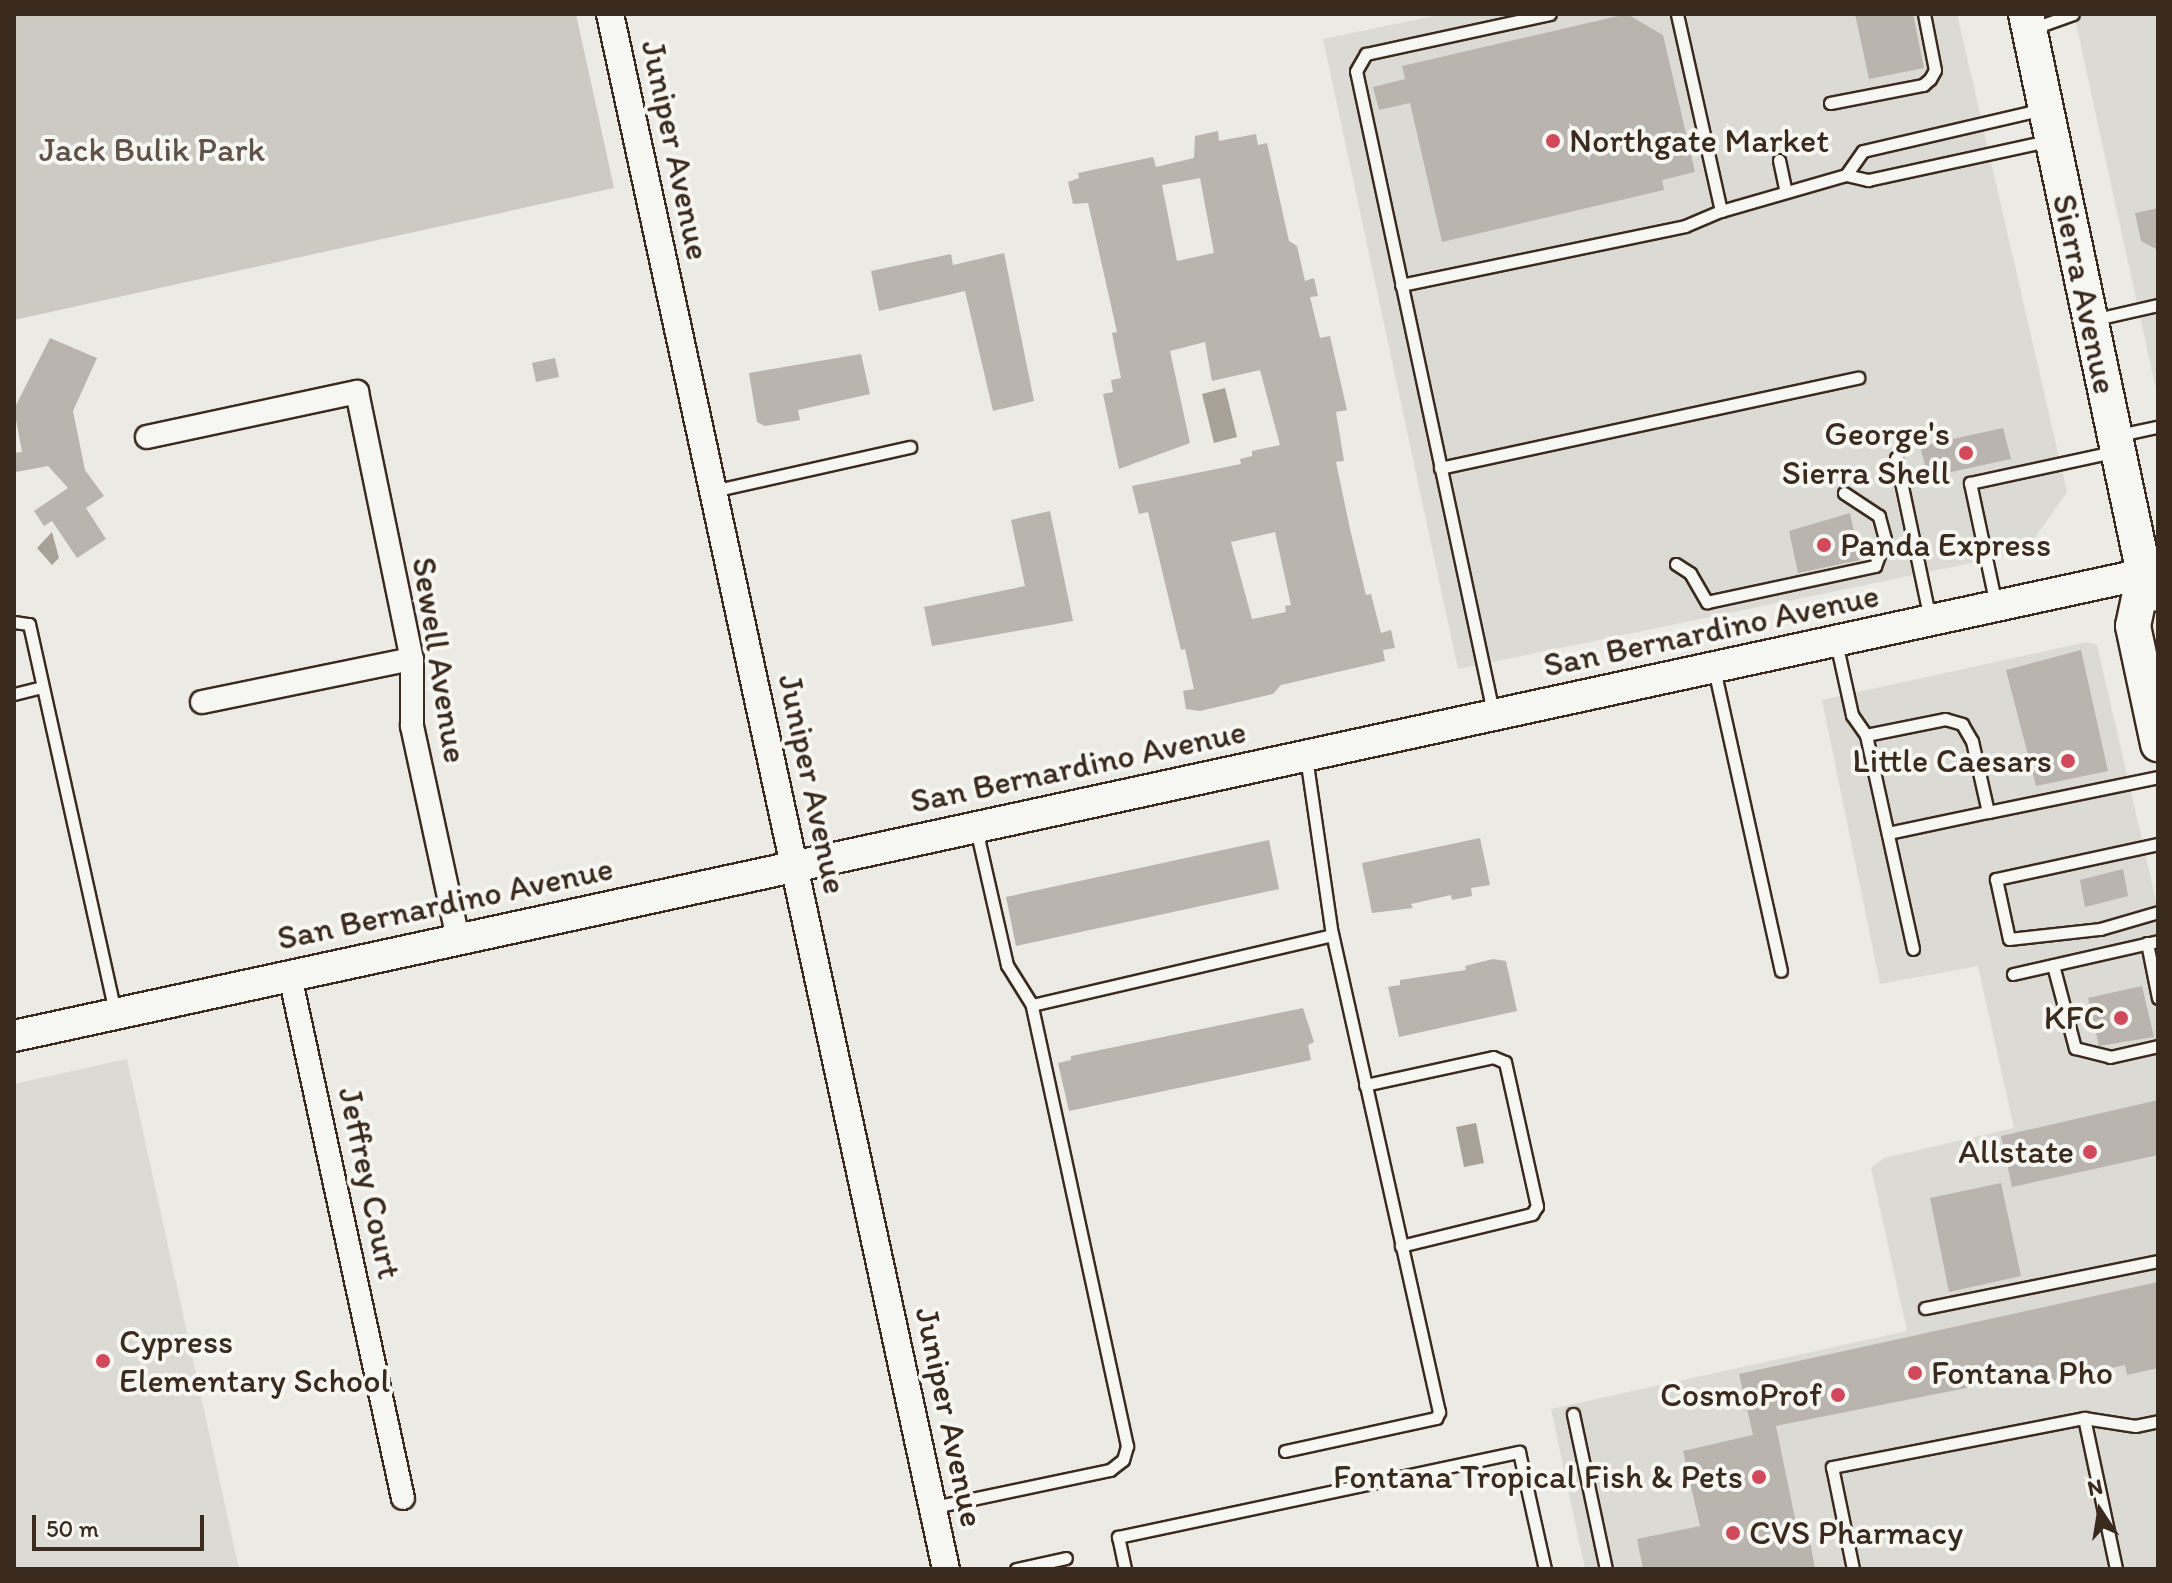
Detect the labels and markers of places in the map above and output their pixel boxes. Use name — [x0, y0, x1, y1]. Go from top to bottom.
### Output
place label: Northgate Market — [1569, 121, 1829, 161]
marker: Northgate Market — [1544, 132, 1562, 150]
place label: George's Sierra Shell — [1782, 413, 1950, 492]
marker: George's Sierra Shell — [1957, 444, 1975, 462]
place label: Panda Express — [1840, 525, 2050, 565]
marker: Panda Express — [1815, 536, 1833, 554]
place label: Little Caesars — [1852, 741, 2052, 781]
marker: Little Caesars — [2059, 752, 2077, 770]
place label: KFC — [2044, 998, 2105, 1038]
marker: KFC — [2112, 1009, 2130, 1027]
place label: Allstate — [1958, 1132, 2074, 1172]
marker: Allstate — [2081, 1143, 2099, 1161]
place label: Cypress Elementary School — [119, 1321, 390, 1400]
marker: Cypress Elementary School — [94, 1352, 112, 1370]
place label: Fontana Pho — [1931, 1353, 2113, 1393]
marker: Fontana Pho — [1906, 1364, 1924, 1382]
place label: CosmoProf — [1660, 1375, 1822, 1415]
marker: CosmoProf — [1829, 1386, 1847, 1404]
place label: Fontana Tropical Fish & Pets — [1334, 1457, 1743, 1497]
marker: Fontana Tropical Fish & Pets — [1750, 1468, 1768, 1486]
place label: CVS Pharmacy — [1749, 1513, 1963, 1553]
marker: CVS Pharmacy — [1724, 1524, 1742, 1542]

